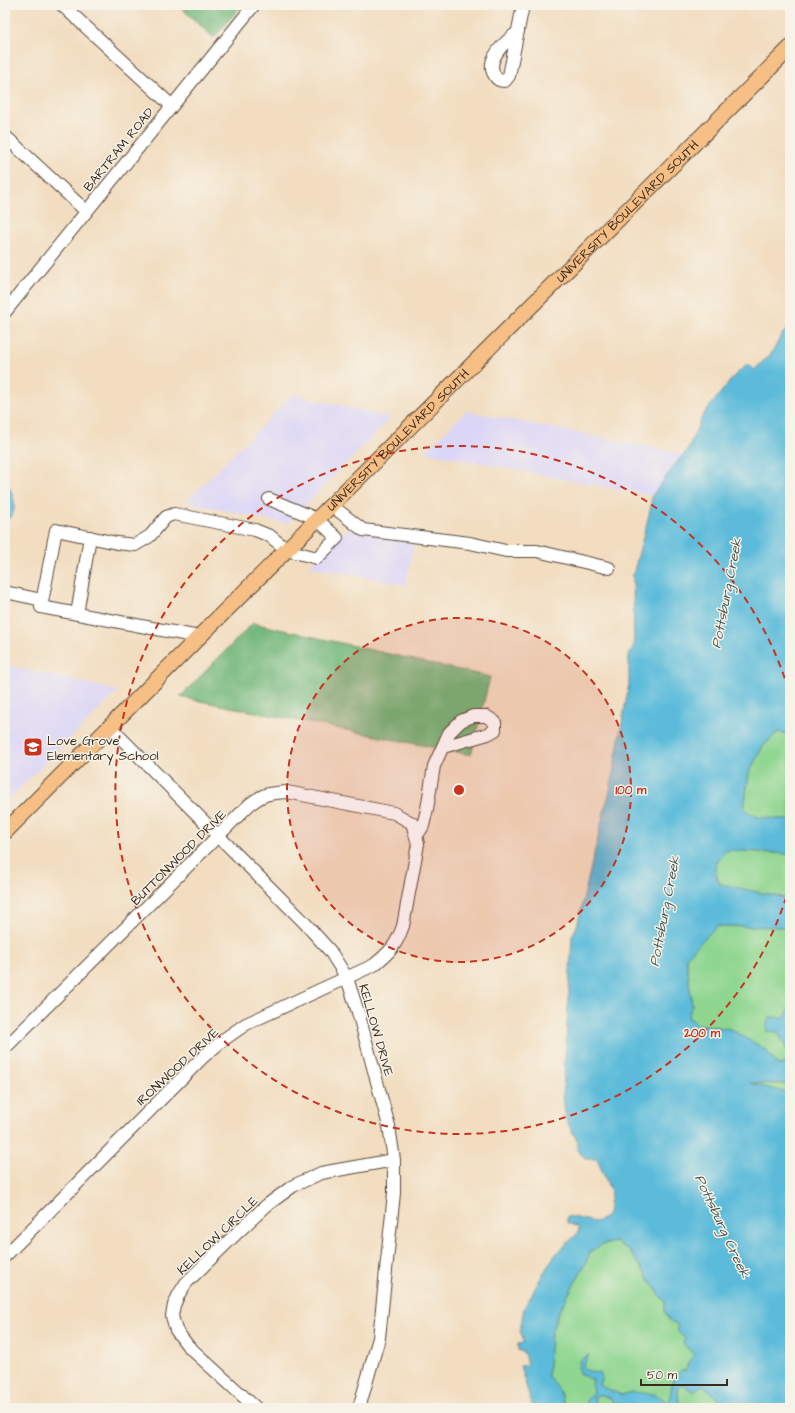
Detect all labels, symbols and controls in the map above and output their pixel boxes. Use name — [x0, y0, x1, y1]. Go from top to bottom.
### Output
street label: BARTRAM ROAD — [79, 103, 159, 195]
street label: UNIVERSITY BOULEVARD SOUTH — [552, 136, 703, 287]
street label: UNIVERSITY BOULEVARD SOUTH — [323, 365, 473, 515]
water label: Pottsburg Creek — [706, 536, 748, 650]
place label: Love Grove Elementary School — [47, 732, 159, 766]
school or university icon: Love Grove Elementary School — [22, 736, 44, 758]
text: 100 m — [616, 782, 647, 799]
centre of rings — [452, 783, 466, 797]
street label: BUTTONWOOD DRIVE — [127, 806, 231, 909]
water label: Pottsburg Creek — [644, 854, 686, 968]
street label: KELLOW DRIVE — [354, 982, 398, 1079]
street label: IRONWOOD DRIVE — [132, 1023, 223, 1110]
text: 200 m — [683, 1025, 721, 1042]
water label: Pottsburg Creek — [689, 1171, 755, 1282]
street label: KELLOW CIRCLE — [173, 1192, 262, 1279]
scale bar — [641, 1361, 727, 1387]
text: 50 m — [647, 1367, 678, 1384]

